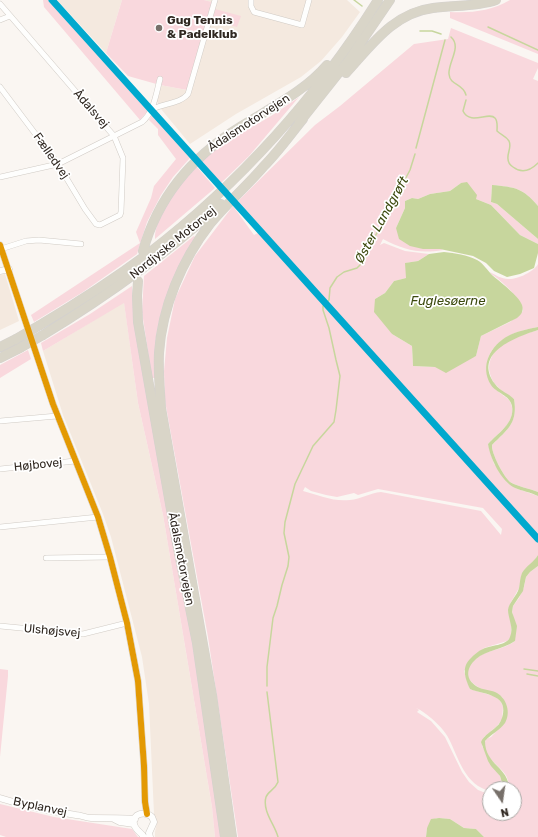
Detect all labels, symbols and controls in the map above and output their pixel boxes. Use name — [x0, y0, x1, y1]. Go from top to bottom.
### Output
place label: Gug Tennis & Padelklub — [167, 14, 237, 42]
marker: Gug Tennis & Padelklub — [154, 23, 164, 33]
street label: Ådalsvej — [70, 87, 112, 131]
street label: Ådalsmotorvejen — [205, 91, 293, 155]
street label: Fælledvej — [30, 130, 72, 182]
water label: Øster Landgrøft — [352, 174, 412, 266]
street label: Nordjyske Motorvej — [127, 204, 219, 282]
water label: Fuglesøerne — [411, 293, 485, 309]
street label: Højbovej — [13, 455, 63, 475]
street label: Ådalsmotorvejen — [165, 511, 197, 607]
street label: Ulshøjsvej — [23, 621, 81, 641]
north arrow — [482, 781, 522, 821]
street label: Byplanvej — [12, 794, 68, 820]
text: N — [499, 805, 510, 819]

